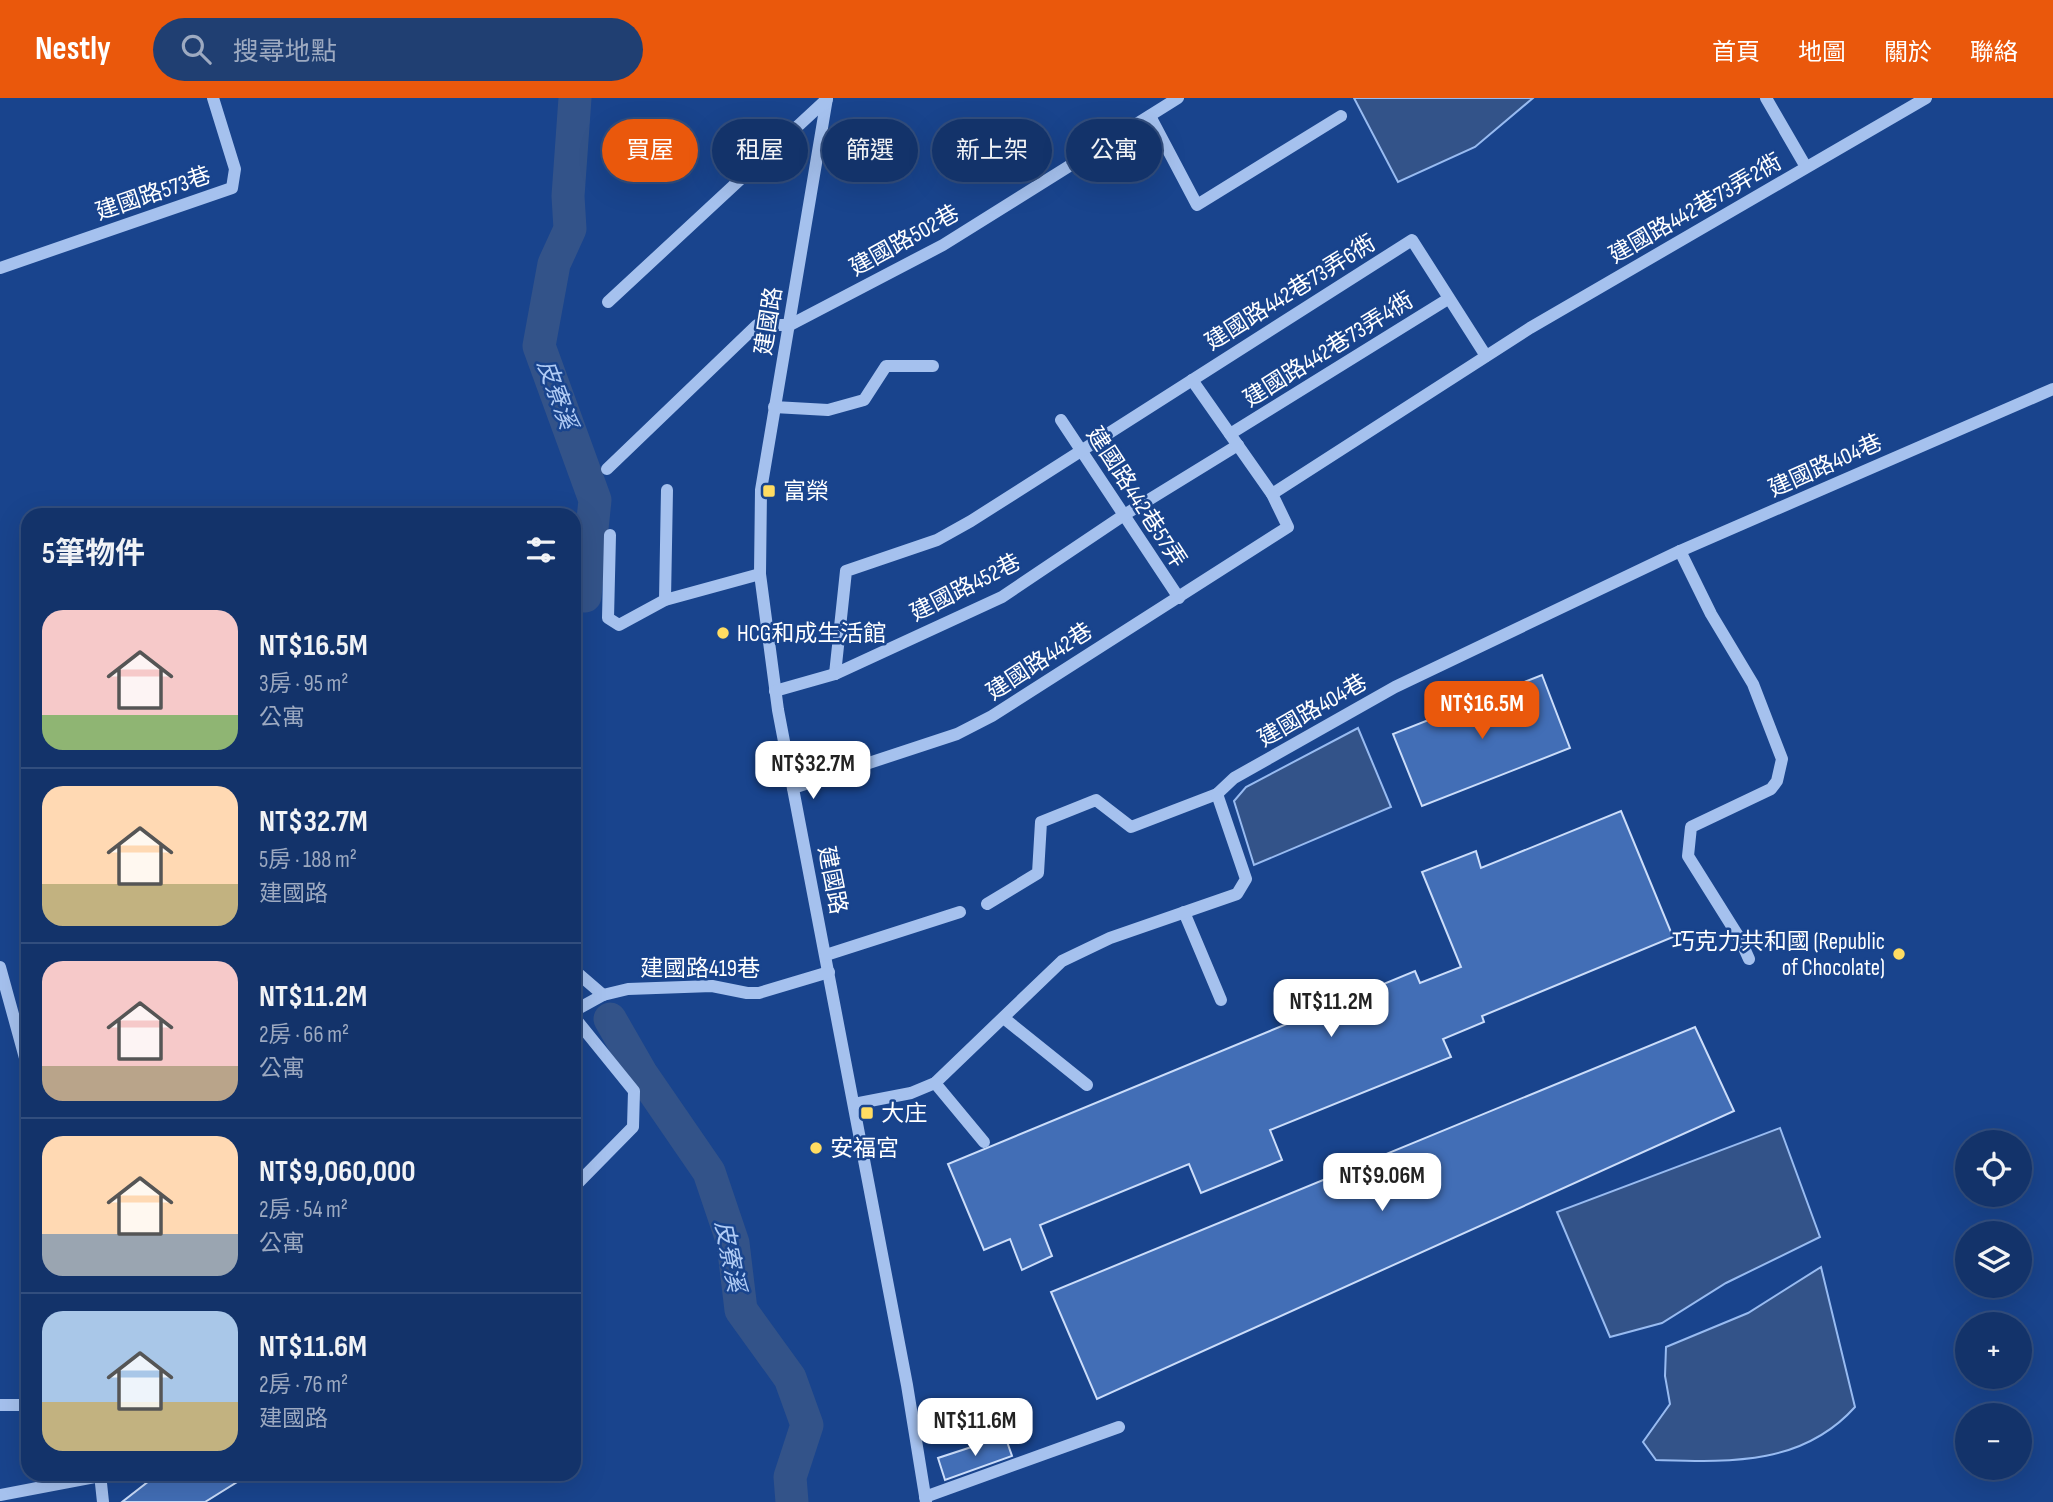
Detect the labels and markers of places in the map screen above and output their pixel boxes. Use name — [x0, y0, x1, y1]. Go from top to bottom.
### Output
place label: 富榮 — [783, 478, 829, 506]
marker: 富榮 — [761, 483, 777, 499]
place label: HCG和成生活館 — [737, 620, 886, 648]
marker: HCG和成生活館 — [715, 625, 731, 641]
pin: NT$16.5M — [1410, 682, 1554, 741]
pin: NT$32.7M — [741, 742, 885, 801]
place label: 巧克力共和國 (Republic of Chocolate) — [1672, 928, 1885, 982]
marker: 巧克力共和國 (Republic of Chocolate) — [1891, 946, 1907, 962]
pin: NT$11.2M — [1259, 979, 1403, 1039]
place label: 大庄 — [881, 1100, 927, 1128]
marker: 大庄 — [859, 1105, 875, 1121]
place label: 安福宮 — [830, 1135, 899, 1163]
marker: 安福宮 — [808, 1140, 824, 1156]
pin: NT$9.06M — [1310, 1154, 1454, 1213]
pin: NT$11.6M — [903, 1398, 1047, 1458]

